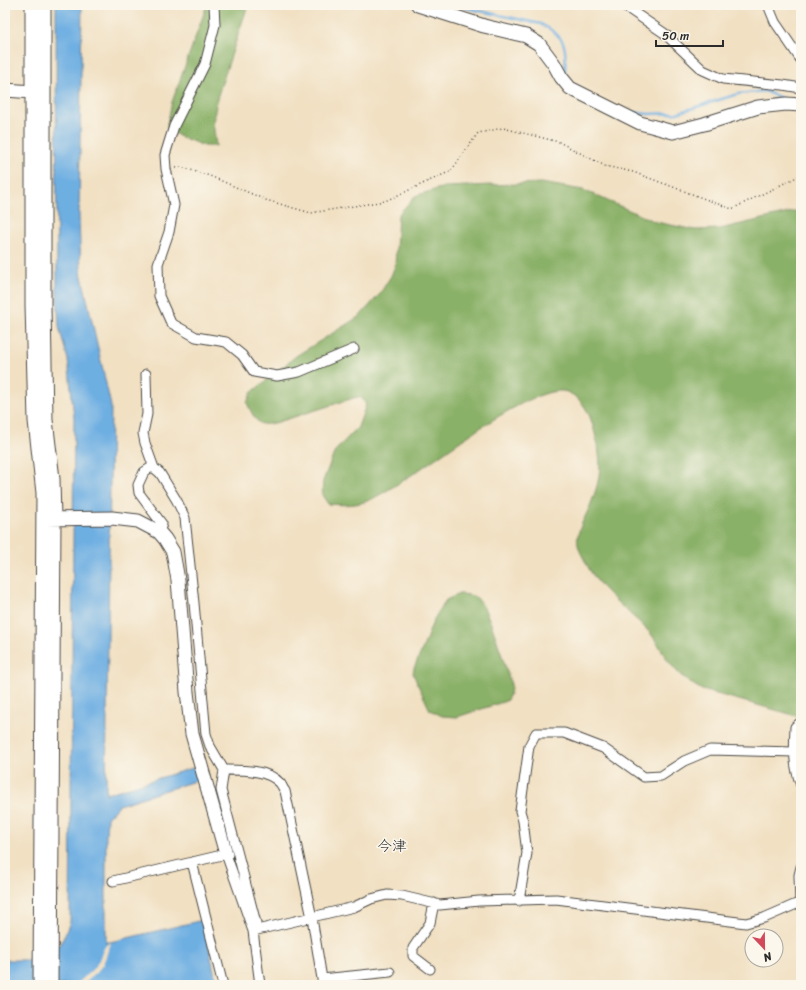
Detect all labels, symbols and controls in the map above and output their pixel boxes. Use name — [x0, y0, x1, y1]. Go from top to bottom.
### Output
scale bar — [656, 22, 723, 48]
text: 50 m — [662, 25, 689, 47]
district label: 今津 — [377, 833, 407, 859]
north arrow — [744, 928, 784, 968]
text: N — [760, 946, 776, 967]

